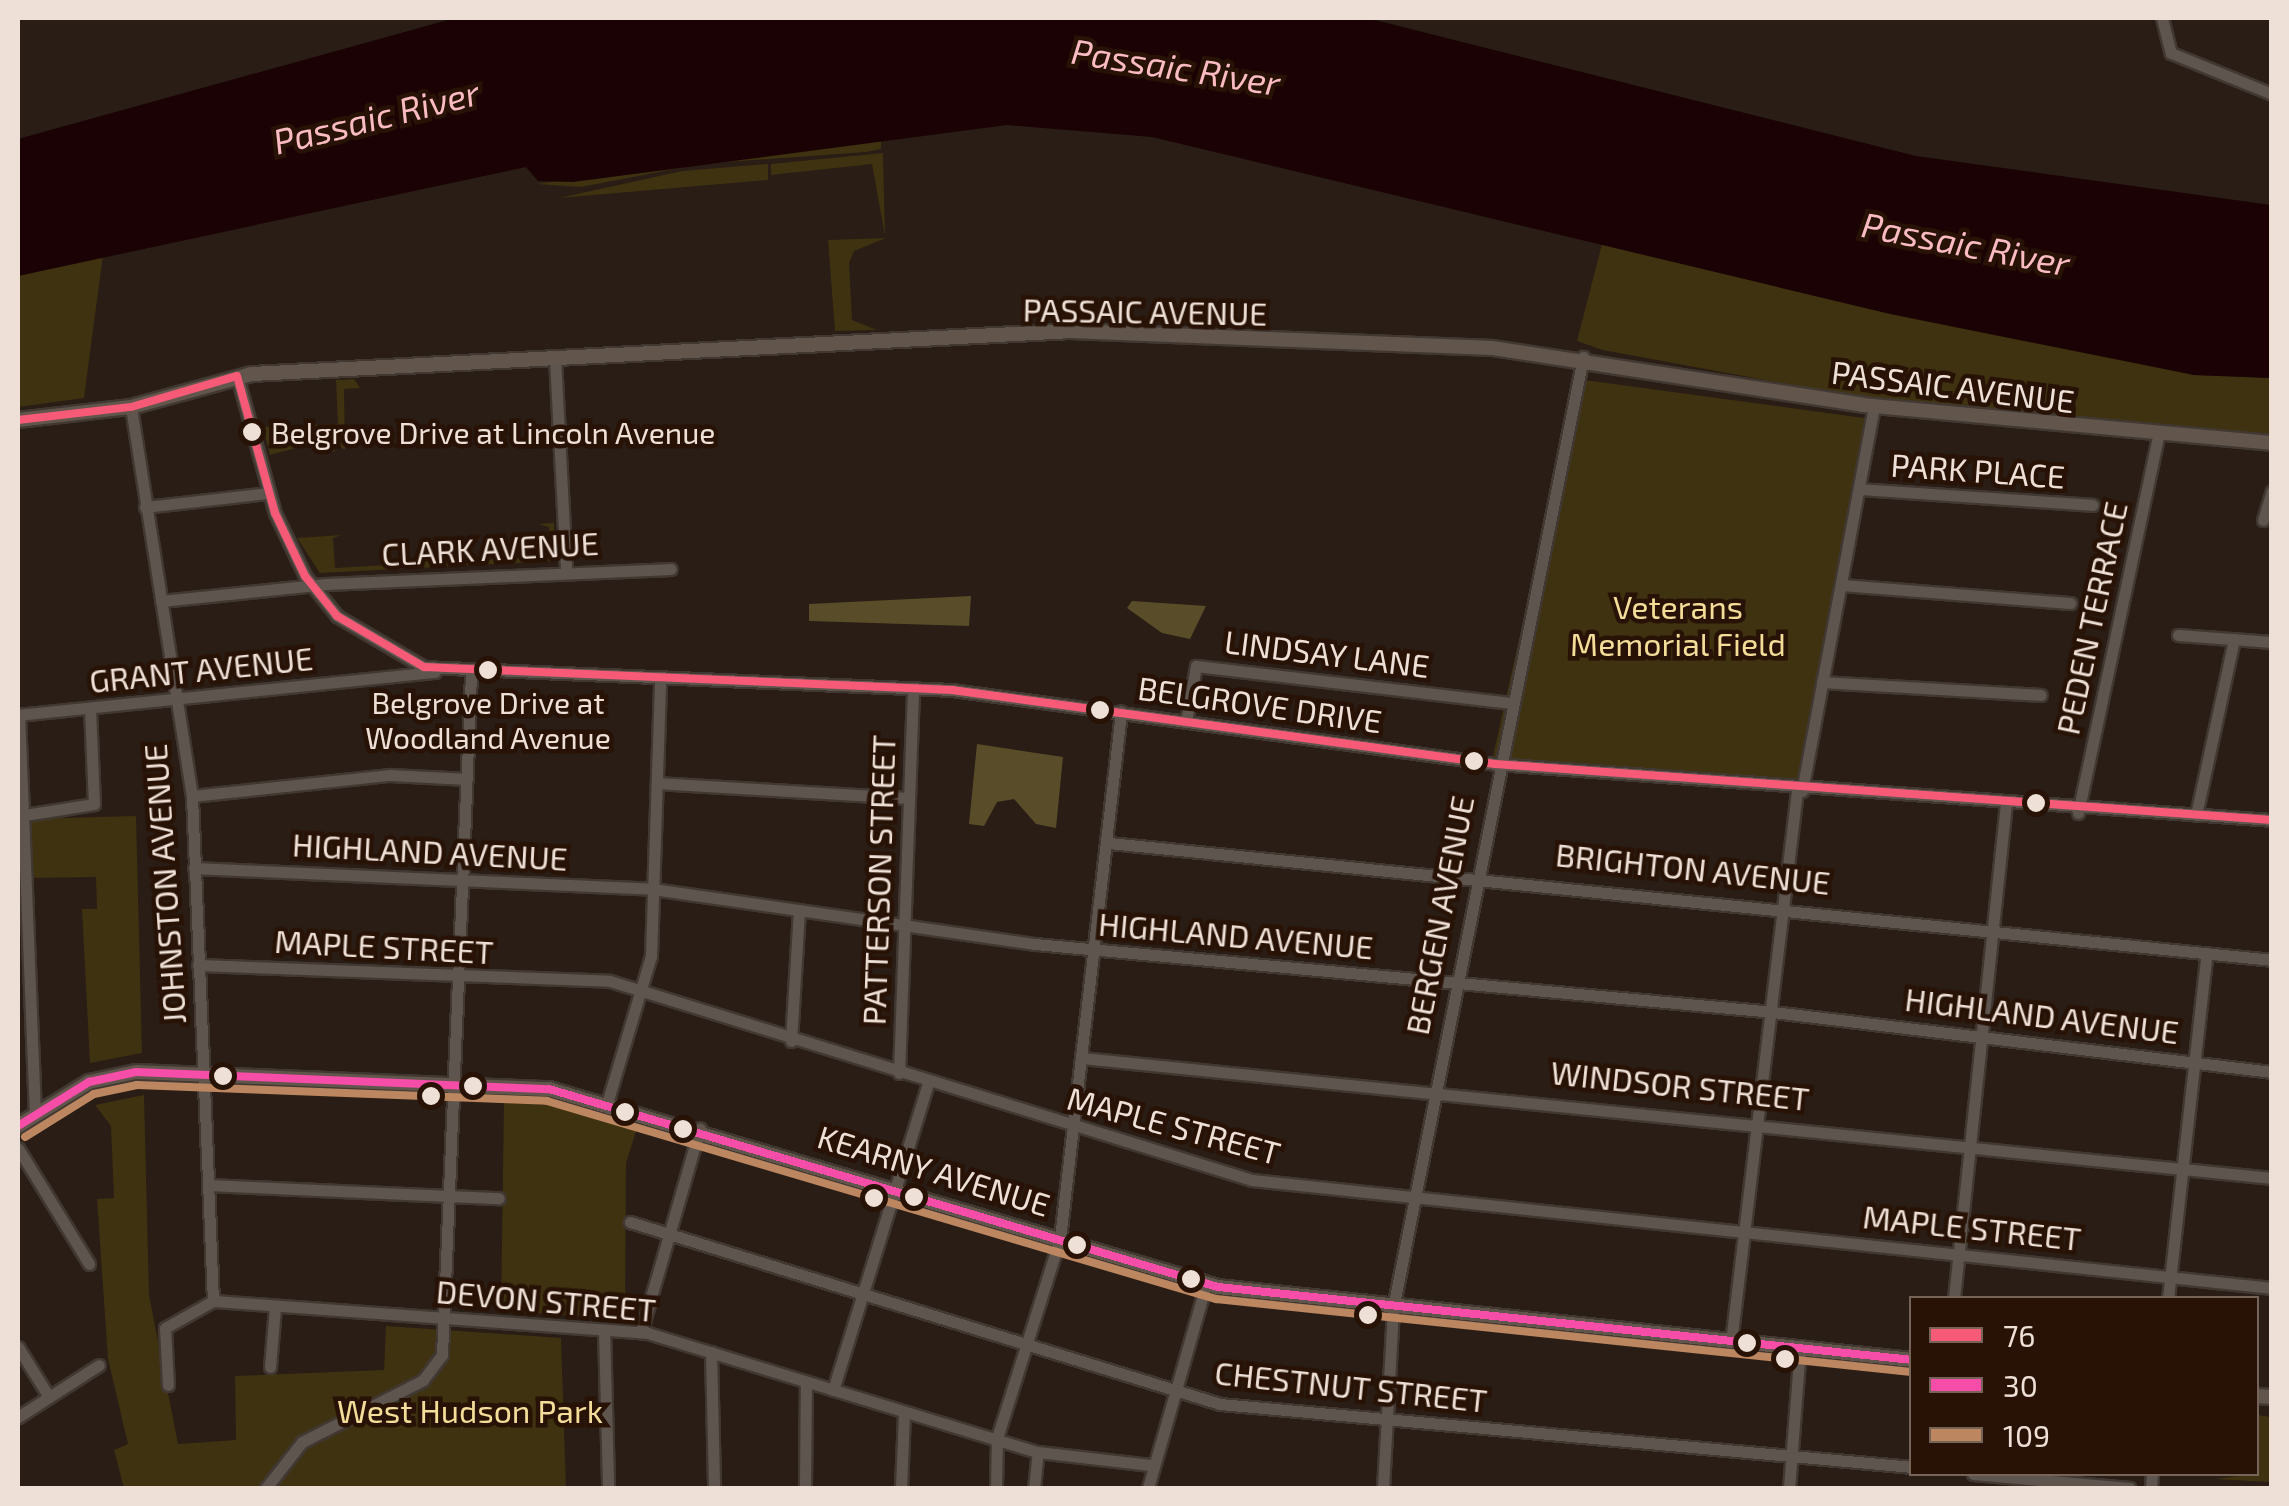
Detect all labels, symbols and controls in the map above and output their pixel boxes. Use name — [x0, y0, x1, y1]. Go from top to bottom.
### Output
water label: Passaic River — [1069, 29, 1283, 103]
water label: Passaic River — [269, 70, 483, 162]
water label: Passaic River — [1858, 202, 2074, 284]
street label: PASSAIC AVENUE — [1022, 290, 1268, 332]
street label: PASSAIC AVENUE — [1829, 352, 2077, 420]
place label: Belgrove Drive at Lincoln Avenue — [271, 414, 716, 450]
marker: Belgrove Drive at Lincoln Avenue — [242, 422, 262, 442]
street label: PARK PLACE — [1889, 445, 2067, 495]
street label: PEDEN TERRACE — [2048, 498, 2134, 738]
street label: CLARK AVENUE — [380, 523, 600, 573]
park label: Veterans Memorial Field — [1570, 588, 1786, 663]
street label: LINDSAY LANE — [1222, 621, 1432, 685]
street label: GRANT AVENUE — [87, 638, 315, 700]
marker: Belgrove Drive at Woodland Avenue — [478, 660, 498, 680]
street label: BELGROVE DRIVE — [1135, 668, 1385, 740]
place label: Belgrove Drive at Woodland Avenue — [365, 684, 611, 754]
unlabelled marker — [1090, 700, 1110, 720]
street label: PATTERSON STREET — [854, 734, 902, 1026]
street label: JOHNSTON AVENUE — [135, 742, 193, 1026]
unlabelled marker — [1464, 751, 1484, 771]
street label: BERGEN AVENUE — [1397, 792, 1481, 1038]
unlabelled marker — [2026, 793, 2046, 813]
street label: HIGHLAND AVENUE — [291, 825, 569, 877]
street label: BRIGHTON AVENUE — [1553, 834, 1833, 902]
street label: HIGHLAND AVENUE — [1097, 904, 1375, 966]
street label: MAPLE STREET — [274, 921, 494, 971]
street label: HIGHLAND AVENUE — [1902, 979, 2182, 1051]
street label: WINDSOR STREET — [1549, 1052, 1811, 1118]
unlabelled marker — [213, 1066, 233, 1086]
unlabelled marker — [463, 1076, 483, 1096]
street label: MAPLE STREET — [1063, 1078, 1285, 1172]
unlabelled marker — [421, 1086, 441, 1106]
unlabelled marker — [615, 1102, 635, 1122]
street label: KEARNY AVENUE — [813, 1116, 1055, 1224]
unlabelled marker — [673, 1119, 693, 1139]
unlabelled marker — [904, 1187, 924, 1207]
unlabelled marker — [864, 1188, 884, 1208]
street label: MAPLE STREET — [1861, 1196, 2083, 1258]
unlabelled marker — [1067, 1235, 1087, 1255]
unlabelled marker — [1181, 1269, 1201, 1289]
street label: DEVON STREET — [435, 1271, 657, 1329]
legend — [1909, 1296, 2259, 1476]
unlabelled marker — [1358, 1305, 1378, 1325]
text: 76 — [2003, 1317, 2036, 1353]
unlabelled marker — [1737, 1333, 1757, 1353]
unlabelled marker — [1775, 1349, 1795, 1369]
street label: CHESTNUT STREET — [1213, 1353, 1489, 1419]
text: 30 — [2003, 1367, 2038, 1403]
park label: West Hudson Park — [337, 1391, 603, 1429]
text: 109 — [2003, 1417, 2050, 1453]

